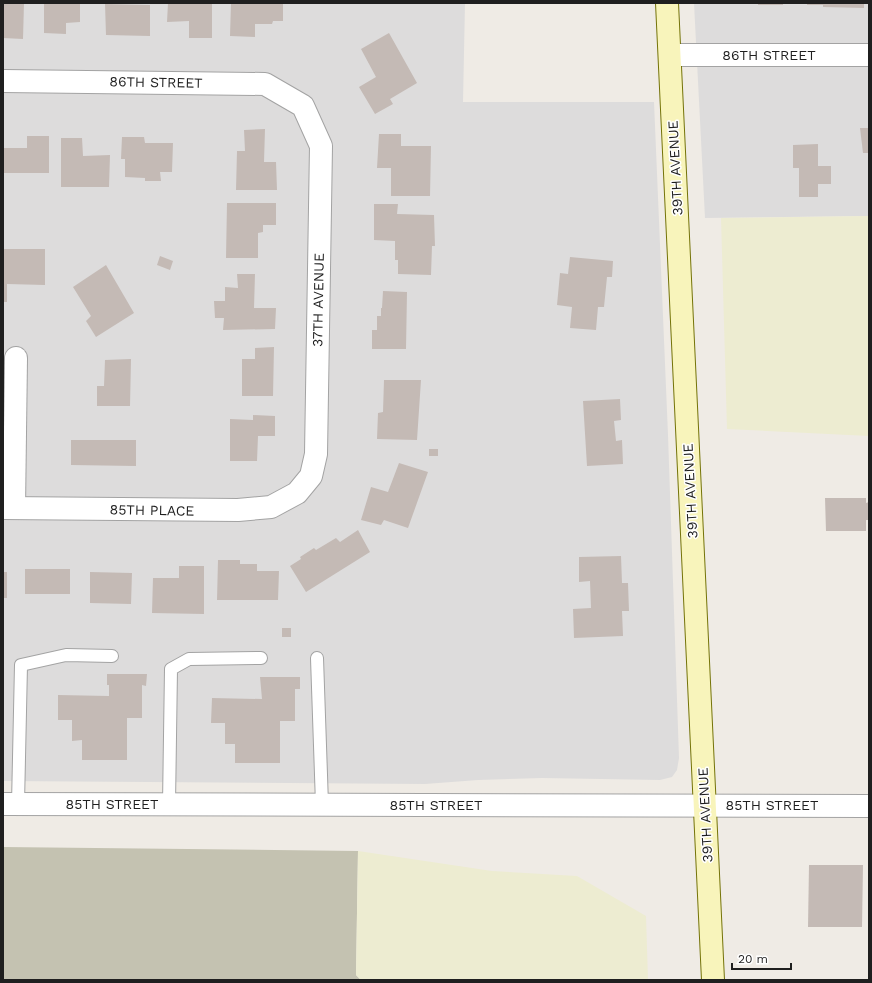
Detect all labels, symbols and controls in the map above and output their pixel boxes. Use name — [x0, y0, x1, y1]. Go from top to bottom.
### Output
street label: 86TH STREET — [722, 47, 816, 63]
street label: 86TH STREET — [109, 73, 203, 91]
street label: 39TH AVENUE — [665, 120, 685, 216]
street label: 37TH AVENUE — [309, 253, 327, 347]
street label: 39TH AVENUE — [680, 443, 700, 539]
street label: 85TH PLACE — [110, 501, 195, 519]
street label: 39TH AVENUE — [695, 767, 715, 863]
street label: 85TH STREET — [66, 796, 159, 812]
street label: 85TH STREET — [390, 797, 483, 813]
street label: 85TH STREET — [726, 797, 819, 813]
scale bar — [732, 945, 791, 971]
text: 20 m — [738, 952, 768, 966]

